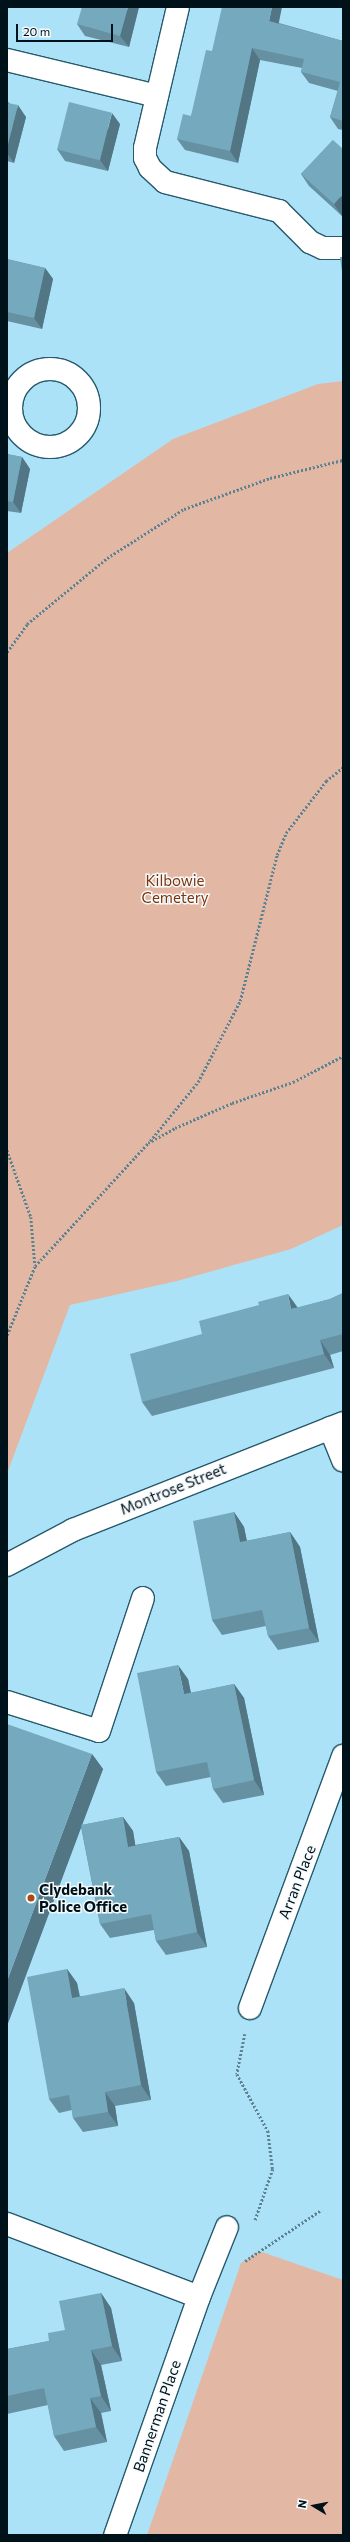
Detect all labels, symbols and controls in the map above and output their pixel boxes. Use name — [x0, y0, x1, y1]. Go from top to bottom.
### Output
scale bar — [18, 16, 115, 42]
text: 20 m — [23, 24, 50, 38]
park label: Kilbowie Cemetery — [142, 871, 208, 906]
street label: Montrose Street — [117, 1460, 229, 1518]
street label: Arran Place — [275, 1842, 319, 1922]
place label: Clydebank Police Office — [39, 1880, 127, 1915]
marker: Clydebank Police Office — [26, 1893, 36, 1903]
street label: Bannerman Place — [129, 2358, 185, 2474]
north arrow — [294, 2486, 334, 2526]
text: N — [295, 2499, 309, 2509]

